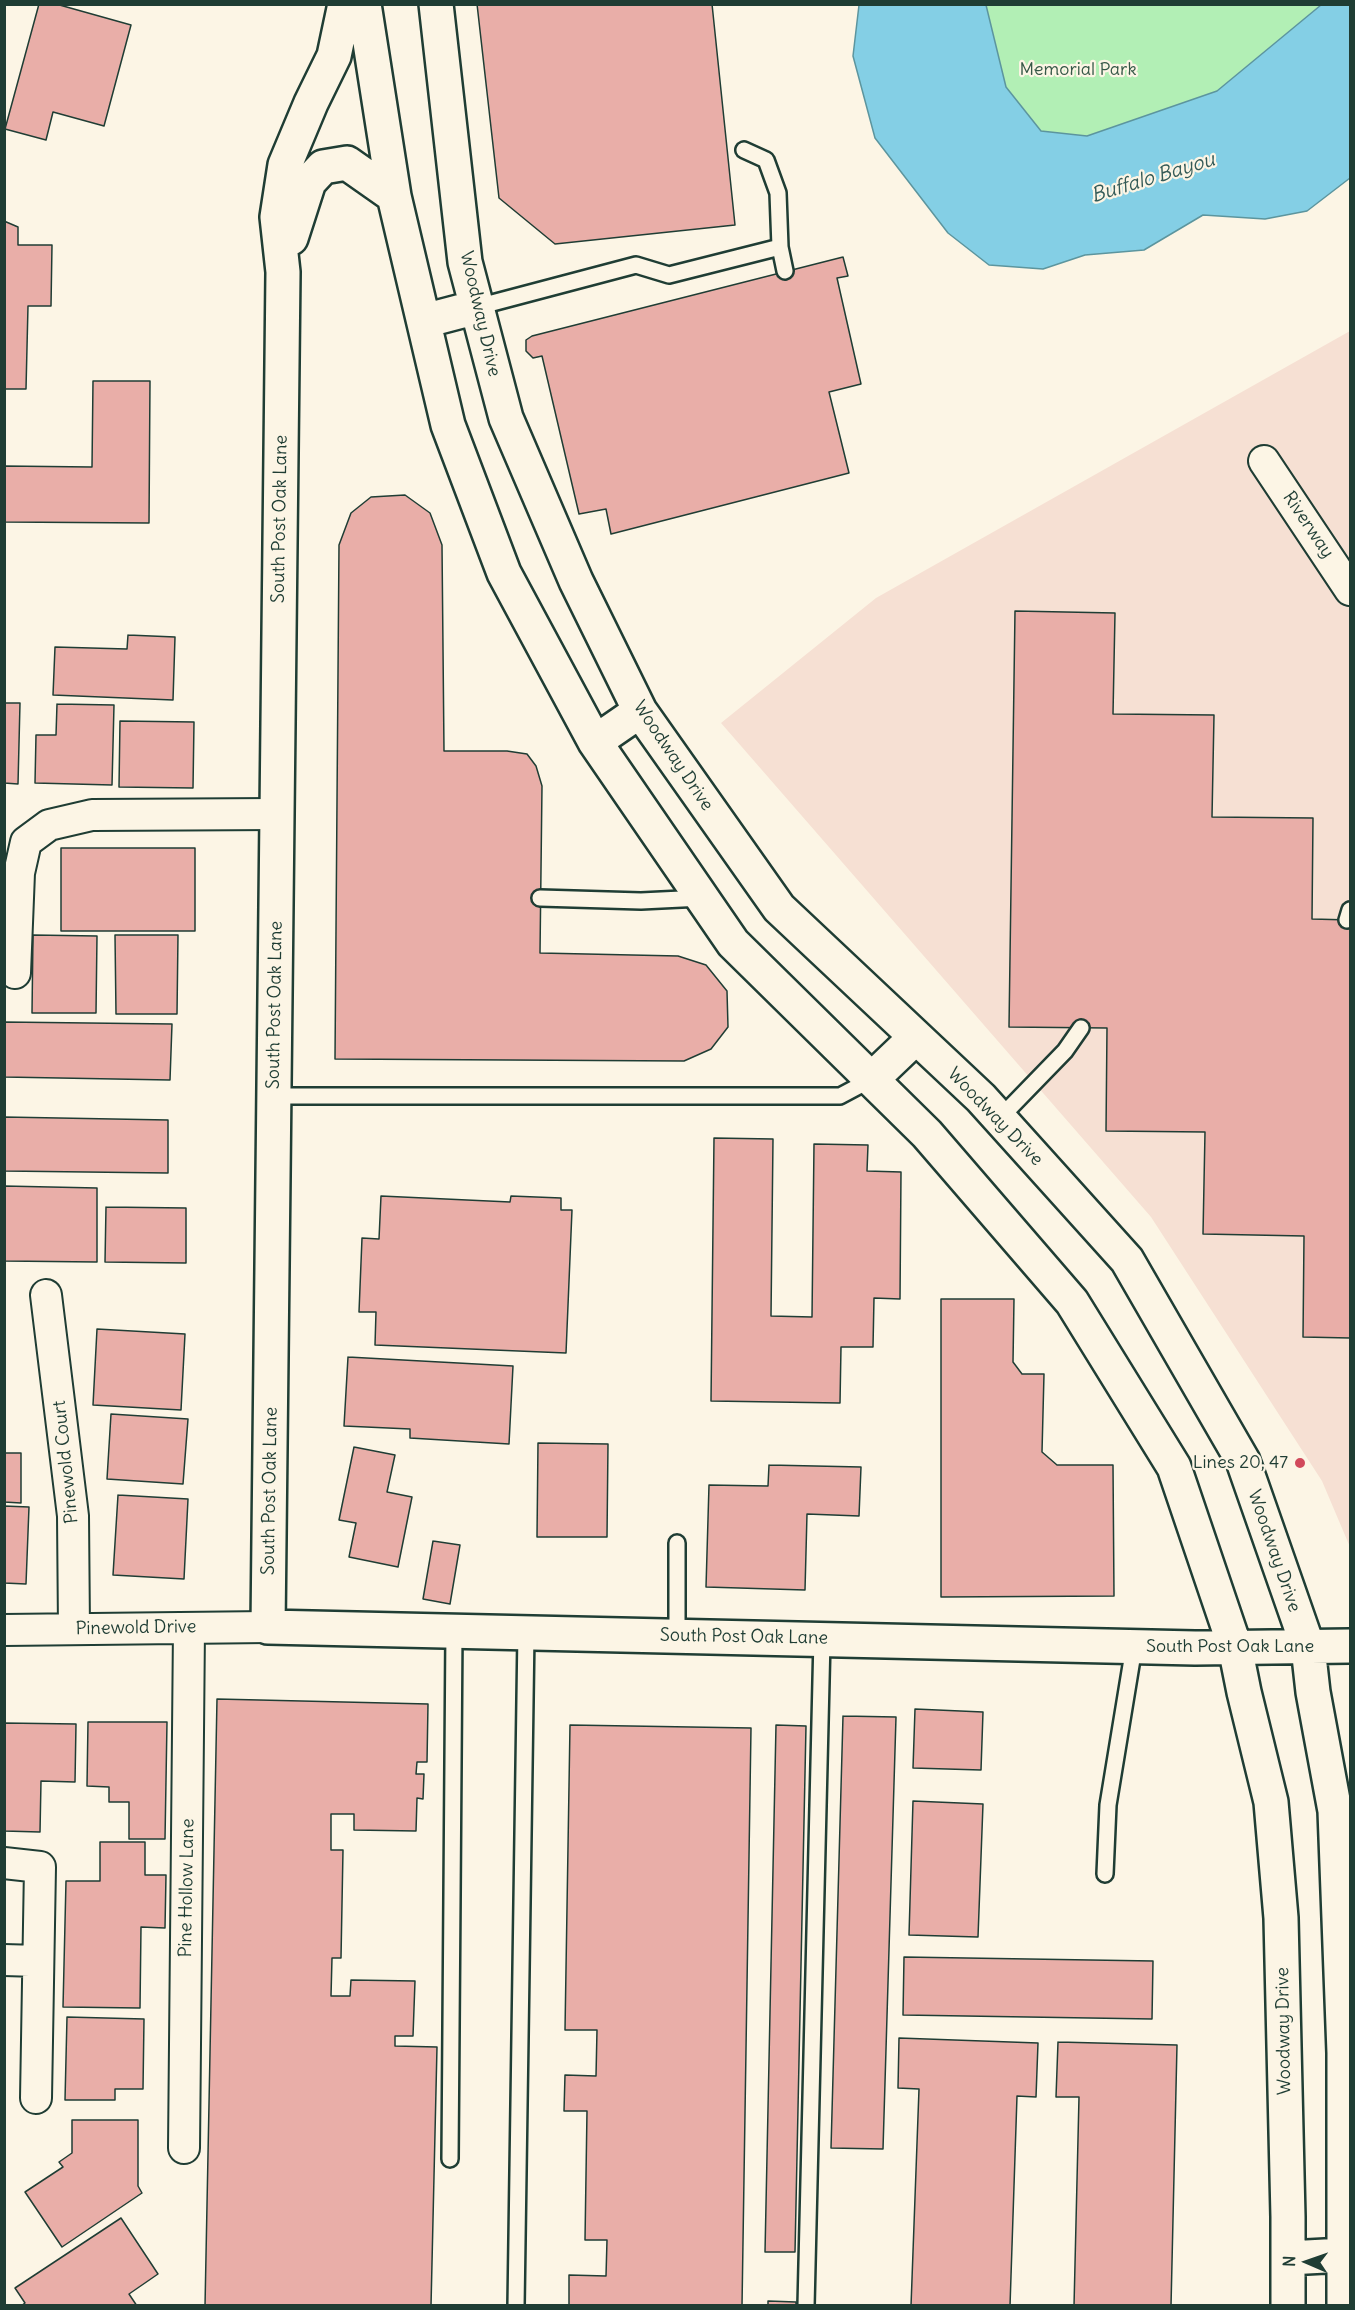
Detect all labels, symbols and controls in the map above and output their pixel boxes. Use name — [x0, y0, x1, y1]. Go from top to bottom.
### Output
park label: Memorial Park — [1019, 59, 1137, 81]
water label: Buffalo Bayou — [1088, 148, 1218, 208]
street label: Woodway Drive — [455, 249, 505, 379]
street label: South Post Oak Lane — [268, 435, 292, 603]
street label: Riverway — [1278, 488, 1338, 562]
street label: Woodway Drive — [628, 697, 718, 815]
street label: South Post Oak Lane — [263, 921, 287, 1089]
street label: Woodway Drive — [943, 1063, 1047, 1171]
street label: Pinewold Court — [49, 1399, 83, 1525]
street label: South Post Oak Lane — [258, 1407, 282, 1575]
place label: Lines 20, 47 — [1193, 1452, 1288, 1474]
marker: Lines 20, 47 — [1293, 1456, 1307, 1470]
street label: Woodway Drive — [1243, 1487, 1305, 1615]
street label: Pinewold Drive — [75, 1616, 197, 1640]
street label: South Post Oak Lane — [660, 1625, 828, 1649]
street label: South Post Oak Lane — [1146, 1636, 1314, 1658]
street label: Pine Hollow Lane — [175, 1818, 199, 1958]
street label: Woodway Drive — [1272, 1967, 1296, 2095]
north arrow — [1277, 2232, 1337, 2292]
text: N — [1279, 2255, 1299, 2267]

